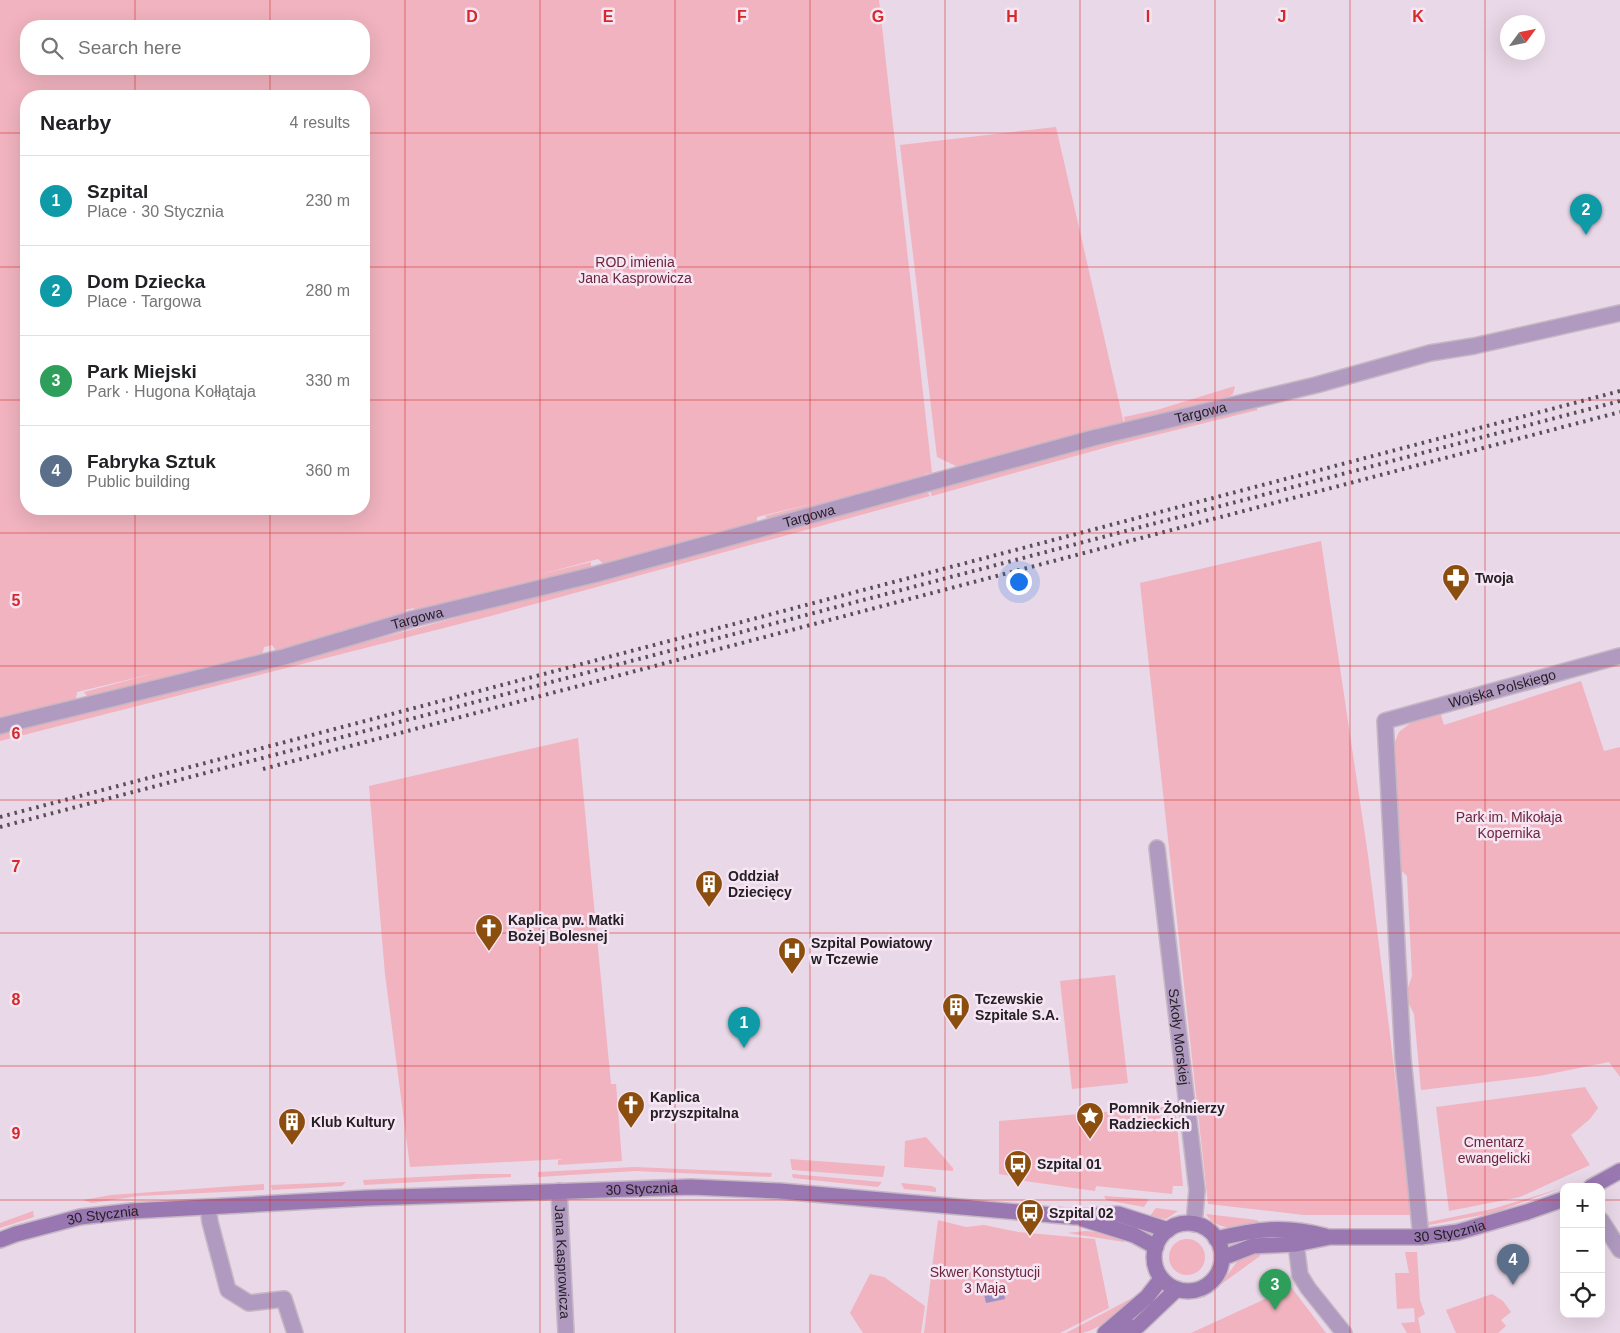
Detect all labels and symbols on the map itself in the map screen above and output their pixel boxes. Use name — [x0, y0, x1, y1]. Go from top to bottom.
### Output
text: D — [466, 8, 478, 25]
text: E — [603, 8, 614, 25]
text: F — [737, 8, 747, 25]
text: G — [872, 8, 884, 25]
text: H — [1006, 8, 1018, 25]
text: I — [1146, 8, 1150, 25]
text: J — [1278, 8, 1286, 25]
text: K — [1412, 8, 1424, 25]
north arrow — [1500, 15, 1545, 60]
pin: 2 — [1570, 194, 1602, 235]
park label: ROD imienia Jana Kasprowicza — [578, 254, 692, 286]
street label: Targowa — [1173, 398, 1228, 426]
street label: Targowa — [781, 501, 837, 531]
pharmacy icon: Twoja — [1441, 563, 1471, 602]
your location — [1006, 569, 1032, 595]
place label: Twoja — [1475, 570, 1514, 586]
text: 5 — [12, 592, 21, 609]
street label: Targowa — [389, 604, 445, 633]
street label: Wojska Polskiego — [1447, 666, 1558, 711]
text: 6 — [12, 725, 21, 742]
park label: Park im. Mikołaja Kopernika — [1456, 809, 1562, 841]
text: 7 — [12, 858, 21, 875]
place label: Oddział Dziecięcy — [728, 868, 792, 900]
building icon: Oddział Dziecięcy — [694, 869, 724, 908]
place label: Kaplica pw. Matki Bożej Bolesnej — [508, 912, 624, 944]
church icon: Kaplica pw. Matki Bożej Bolesnej — [474, 913, 504, 952]
place label: Szpital Powiatowy w Tczewie — [810, 935, 933, 967]
hospital icon: Szpital Powiatowy w Tczewie — [777, 936, 807, 975]
street label: Szkoły Morskiej — [1165, 987, 1193, 1086]
text: 8 — [12, 991, 21, 1008]
place label: Tczewskie Szpitale S.A. — [975, 991, 1059, 1023]
building icon: Tczewskie Szpitale S.A. — [941, 992, 971, 1031]
pin: 1 — [728, 1007, 760, 1048]
place label: Kaplica przyszpitalna — [650, 1089, 739, 1121]
church icon: Kaplica przyszpitalna — [616, 1090, 646, 1129]
place label: Pomnik Żołnierzy Radzieckich — [1109, 1100, 1225, 1132]
place icon: Pomnik Żołnierzy Radzieckich — [1075, 1101, 1105, 1140]
building icon: Klub Kultury — [277, 1107, 307, 1146]
place label: Klub Kultury — [311, 1114, 395, 1130]
text: 9 — [12, 1125, 21, 1142]
park label: Cmentarz ewangelicki — [1458, 1134, 1530, 1166]
bus stop icon: Szpital 01 — [1003, 1149, 1033, 1188]
place label: Szpital 01 — [1037, 1156, 1102, 1172]
street label: 30 Stycznia — [605, 1179, 679, 1198]
bus stop icon: Szpital 02 — [1015, 1198, 1045, 1237]
street label: 30 Stycznia — [65, 1203, 139, 1228]
street label: Jana Kasprowicza — [552, 1205, 573, 1319]
place label: Szpital 02 — [1049, 1205, 1114, 1221]
street label: 30 Stycznia — [1414, 1216, 1487, 1245]
pin: 4 — [1497, 1244, 1529, 1285]
park label: Skwer Konstytucji 3 Maja — [930, 1264, 1040, 1296]
pin: 3 — [1259, 1269, 1291, 1310]

